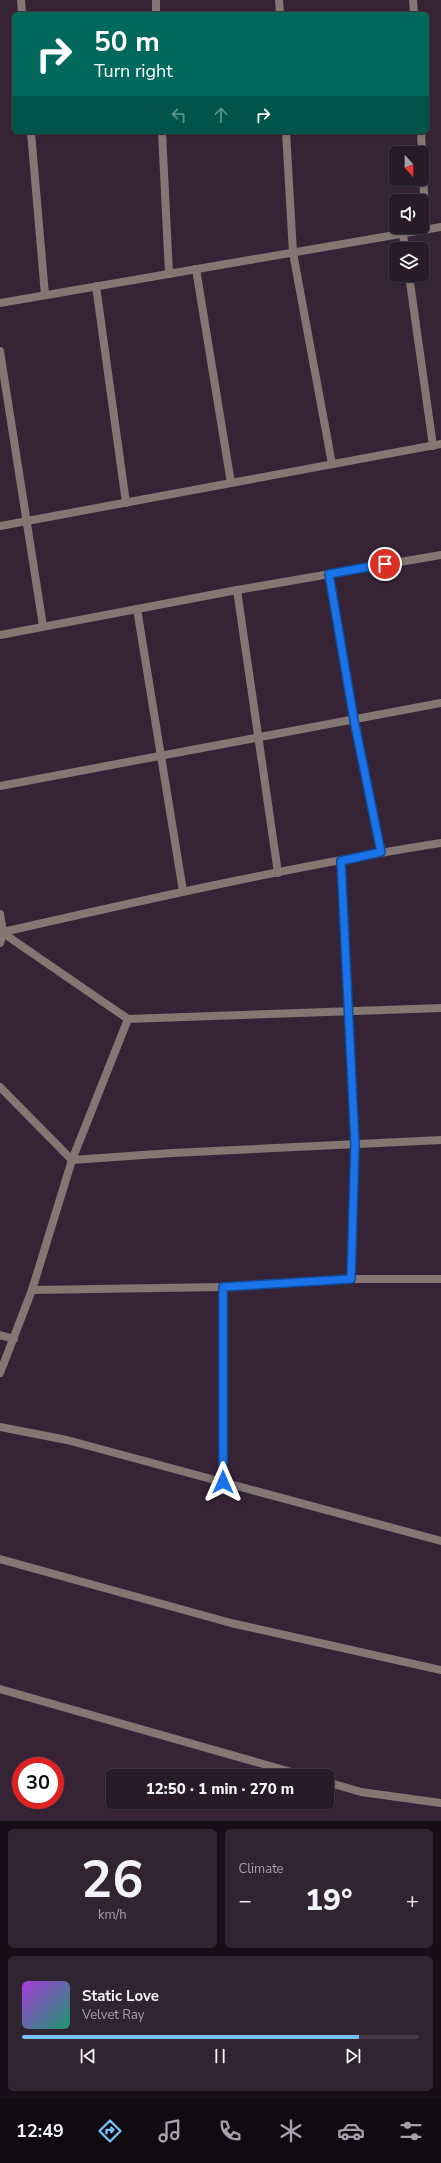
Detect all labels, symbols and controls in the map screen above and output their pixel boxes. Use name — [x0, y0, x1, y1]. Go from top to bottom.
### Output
text: 50 m — [94, 23, 160, 61]
icon: right — [28, 28, 80, 80]
text: Turn right — [94, 59, 173, 83]
icon: left — [168, 104, 190, 126]
icon: ahead — [210, 104, 232, 126]
icon: right — [252, 104, 274, 126]
north arrow — [389, 146, 429, 186]
map controls — [389, 146, 429, 282]
button: sound — [389, 194, 429, 234]
button: layers — [389, 242, 429, 282]
pin — [368, 547, 402, 581]
icon: arrive — [374, 553, 396, 575]
position arrow — [202, 1461, 244, 1503]
speed limit sign: 30 — [12, 1757, 64, 1809]
text: 12:50 · 1 min · 270 m — [146, 1779, 294, 1799]
text: 26 — [81, 1844, 143, 1915]
text: Climate — [239, 1860, 284, 1878]
text: 19° — [305, 1880, 353, 1921]
text: − — [239, 1886, 252, 1916]
text: + — [406, 1886, 419, 1916]
text: km/h — [98, 1906, 127, 1924]
text: Static Love — [82, 1986, 159, 2006]
text: Velvet Ray — [82, 2006, 144, 2024]
icon: previous — [77, 2045, 99, 2067]
icon: pause — [209, 2045, 231, 2067]
icon: next — [342, 2045, 364, 2067]
icon: directions — [96, 2117, 124, 2145]
icon: music — [156, 2117, 184, 2145]
icon: phone — [216, 2117, 244, 2145]
icon: climate — [277, 2117, 305, 2145]
icon: car — [337, 2117, 365, 2145]
icon: filters — [397, 2117, 425, 2145]
text: 12:49 — [16, 2119, 64, 2143]

